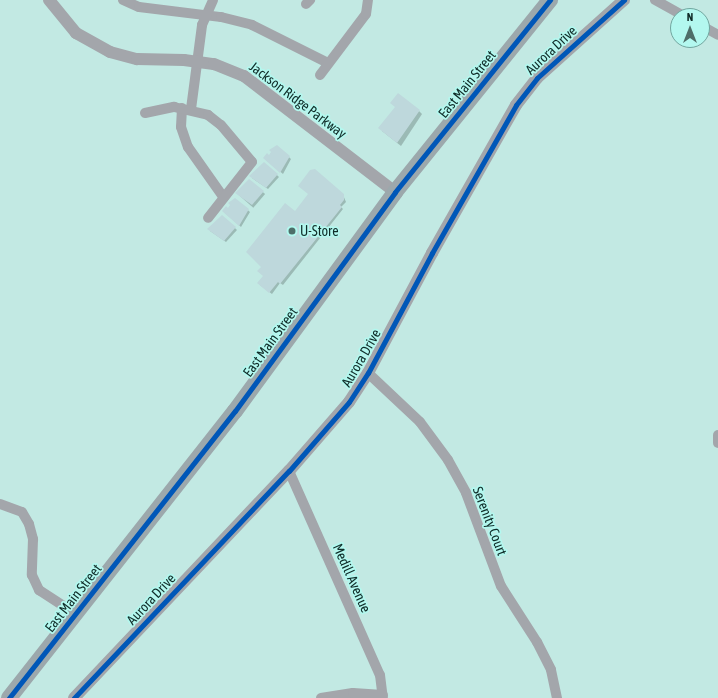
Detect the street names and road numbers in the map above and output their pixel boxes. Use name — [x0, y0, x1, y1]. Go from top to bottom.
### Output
street label: Aurora Drive — [522, 22, 580, 78]
street label: East Main Street — [435, 47, 499, 121]
street label: Jackson Ridge Parkway — [246, 58, 350, 142]
street label: East Main Street — [239, 304, 301, 380]
street label: Aurora Drive — [338, 326, 384, 390]
street label: Serenity Court — [469, 484, 511, 558]
street label: Medill Avenue — [329, 541, 375, 615]
street label: East Main Street — [41, 561, 105, 635]
street label: Aurora Drive — [123, 570, 179, 628]

